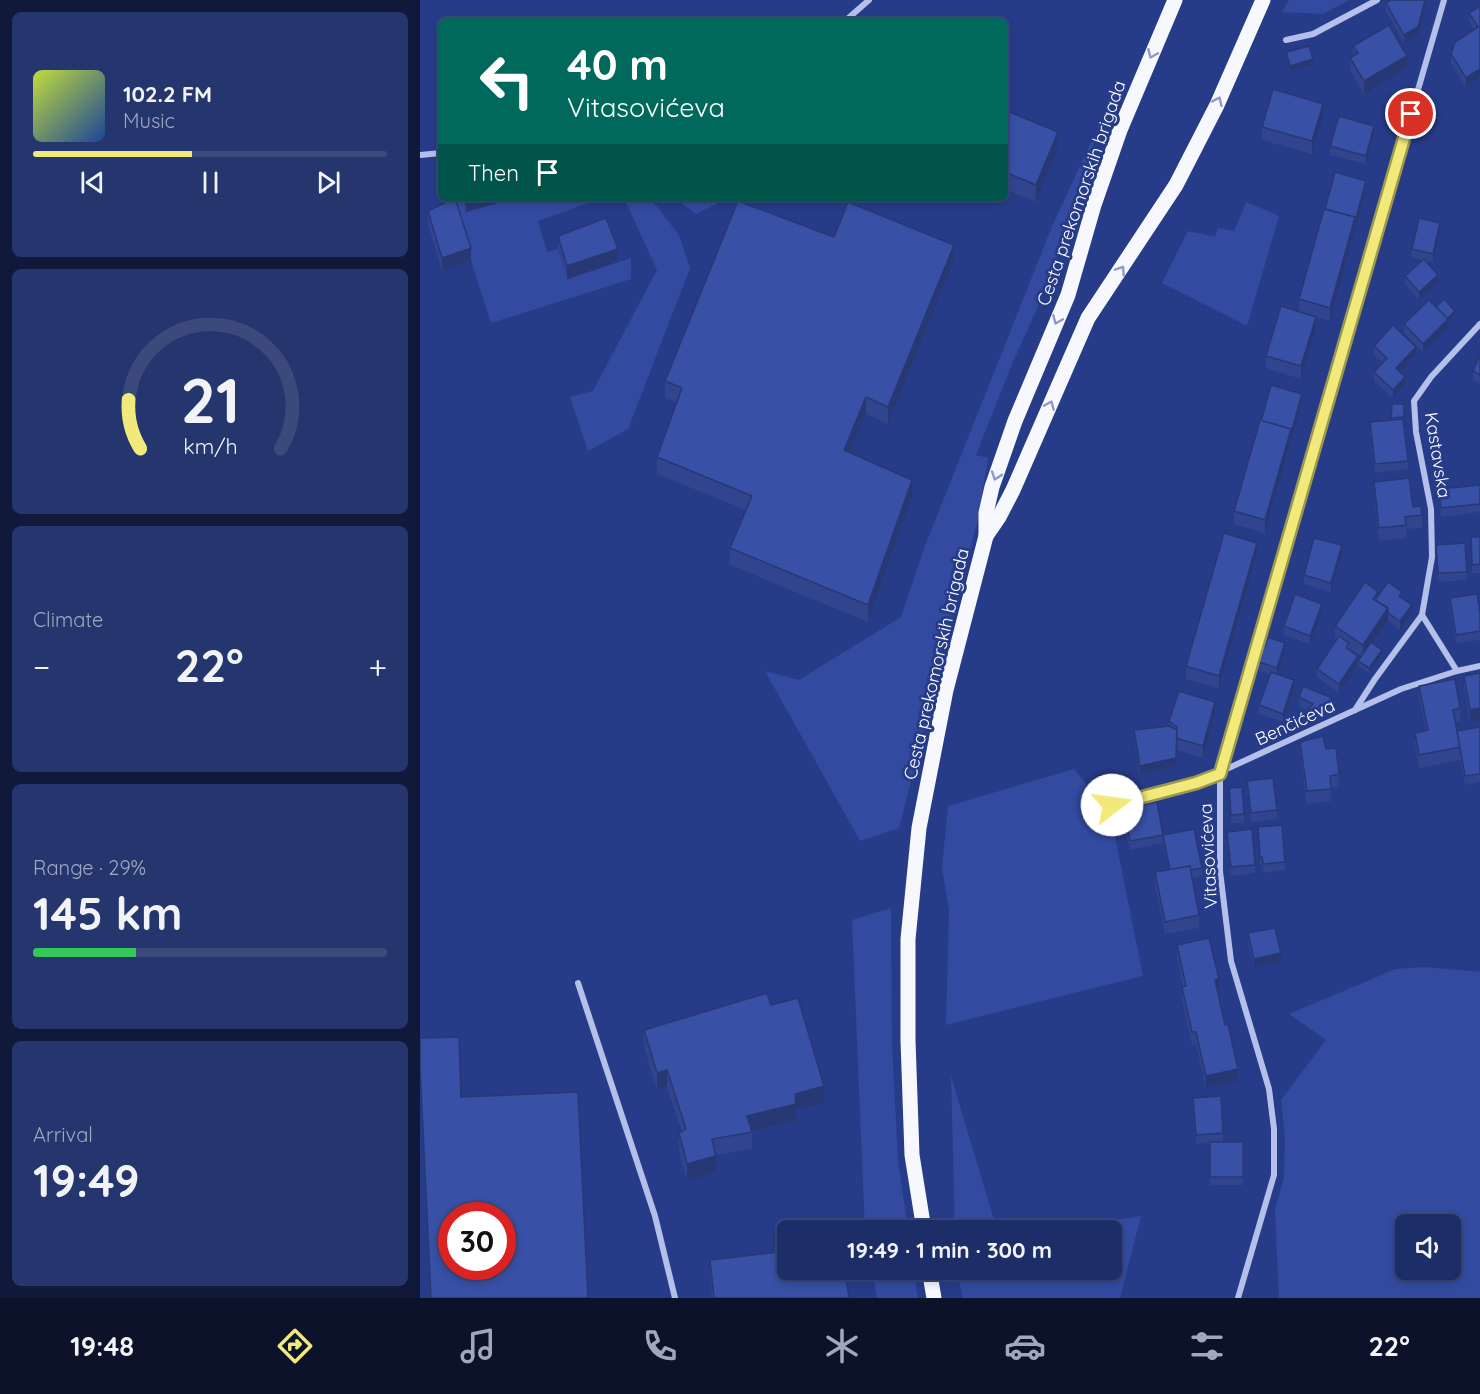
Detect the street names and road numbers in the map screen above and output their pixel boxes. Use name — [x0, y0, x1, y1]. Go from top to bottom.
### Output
street label: Cesta prekomorskih brigada — [1032, 77, 1130, 309]
street label: Kastavska — [1420, 410, 1456, 500]
street label: Cesta prekomorskih brigada — [898, 546, 974, 782]
street label: Benčićeva — [1252, 694, 1338, 750]
street label: Vitasovićeva — [1194, 803, 1222, 909]

